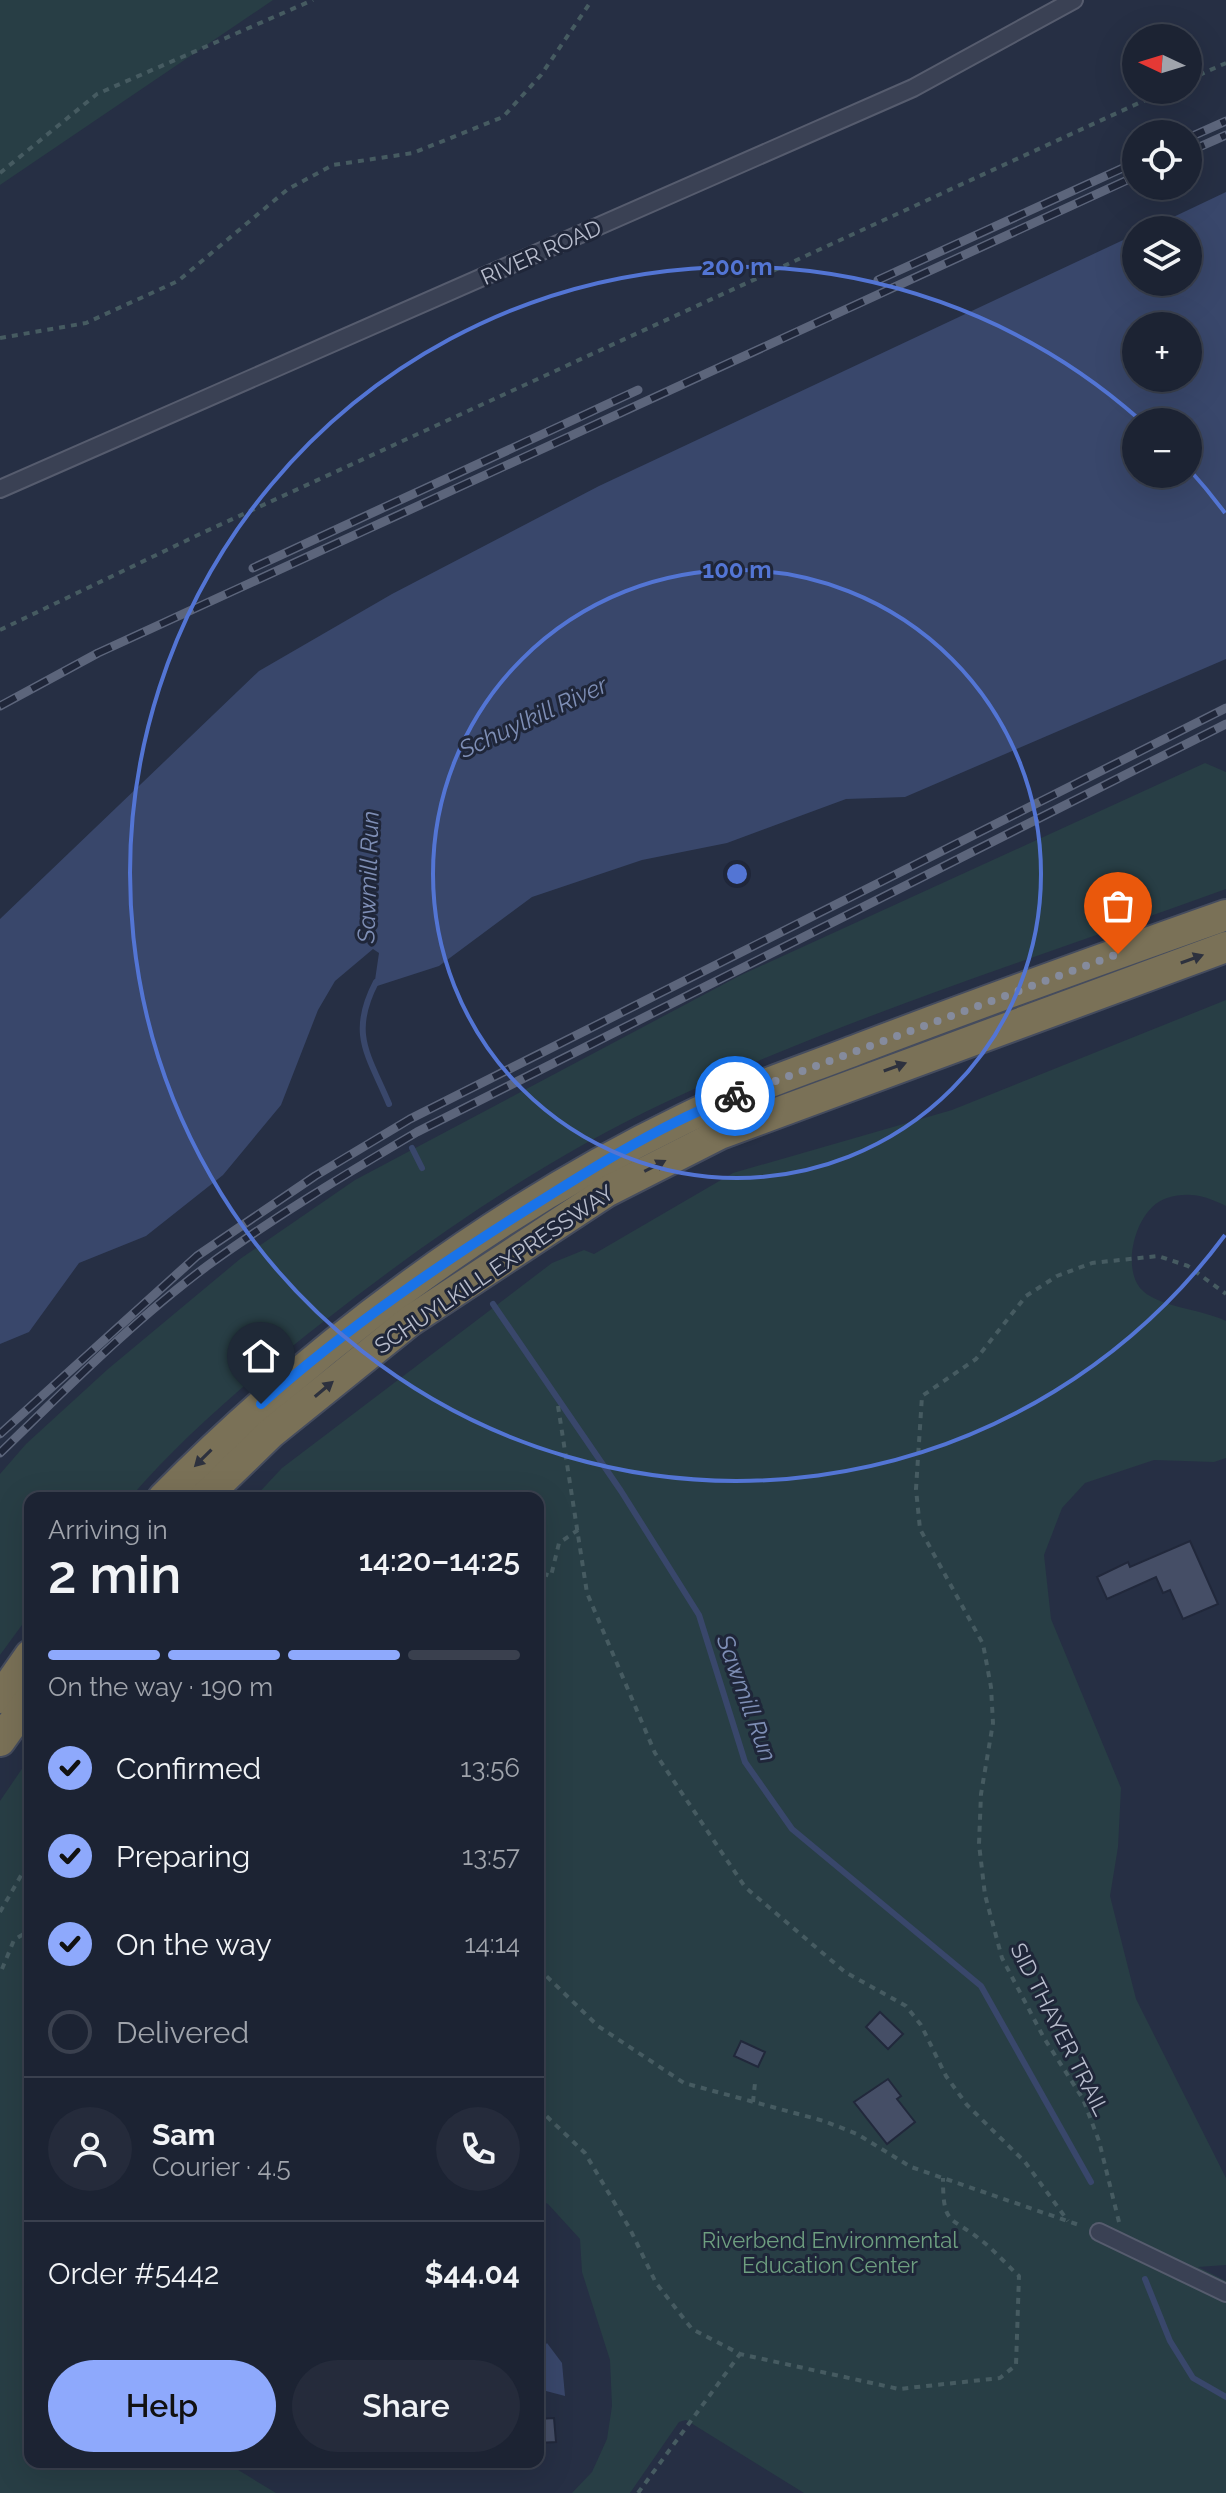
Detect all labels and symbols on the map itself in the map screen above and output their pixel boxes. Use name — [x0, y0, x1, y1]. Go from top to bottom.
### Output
north arrow — [1122, 24, 1202, 104]
street label: RIVER ROAD — [477, 214, 605, 290]
text: 200 m — [701, 252, 773, 281]
text: 100 m — [702, 555, 772, 584]
water label: Schuylkill River — [453, 670, 613, 764]
water label: Sawmill Run — [351, 810, 385, 945]
centre of rings — [723, 860, 751, 888]
pin — [1084, 872, 1152, 954]
one-way arrow — [1180, 953, 1204, 965]
courier — [695, 1056, 775, 1136]
one-way arrow — [883, 1060, 907, 1073]
one-way arrow — [644, 1160, 667, 1173]
street label: SCHUYLKILL EXPRESSWAY — [369, 1179, 619, 1359]
pin — [227, 1322, 295, 1404]
one-way arrow — [313, 1381, 333, 1398]
one-way arrow — [194, 1448, 212, 1467]
water label: Sawmill Run — [710, 1630, 783, 1765]
street label: SID THAYER TRAIL — [1005, 1938, 1115, 2120]
park label: Riverbend Environmental Education Center — [702, 2227, 958, 2278]

